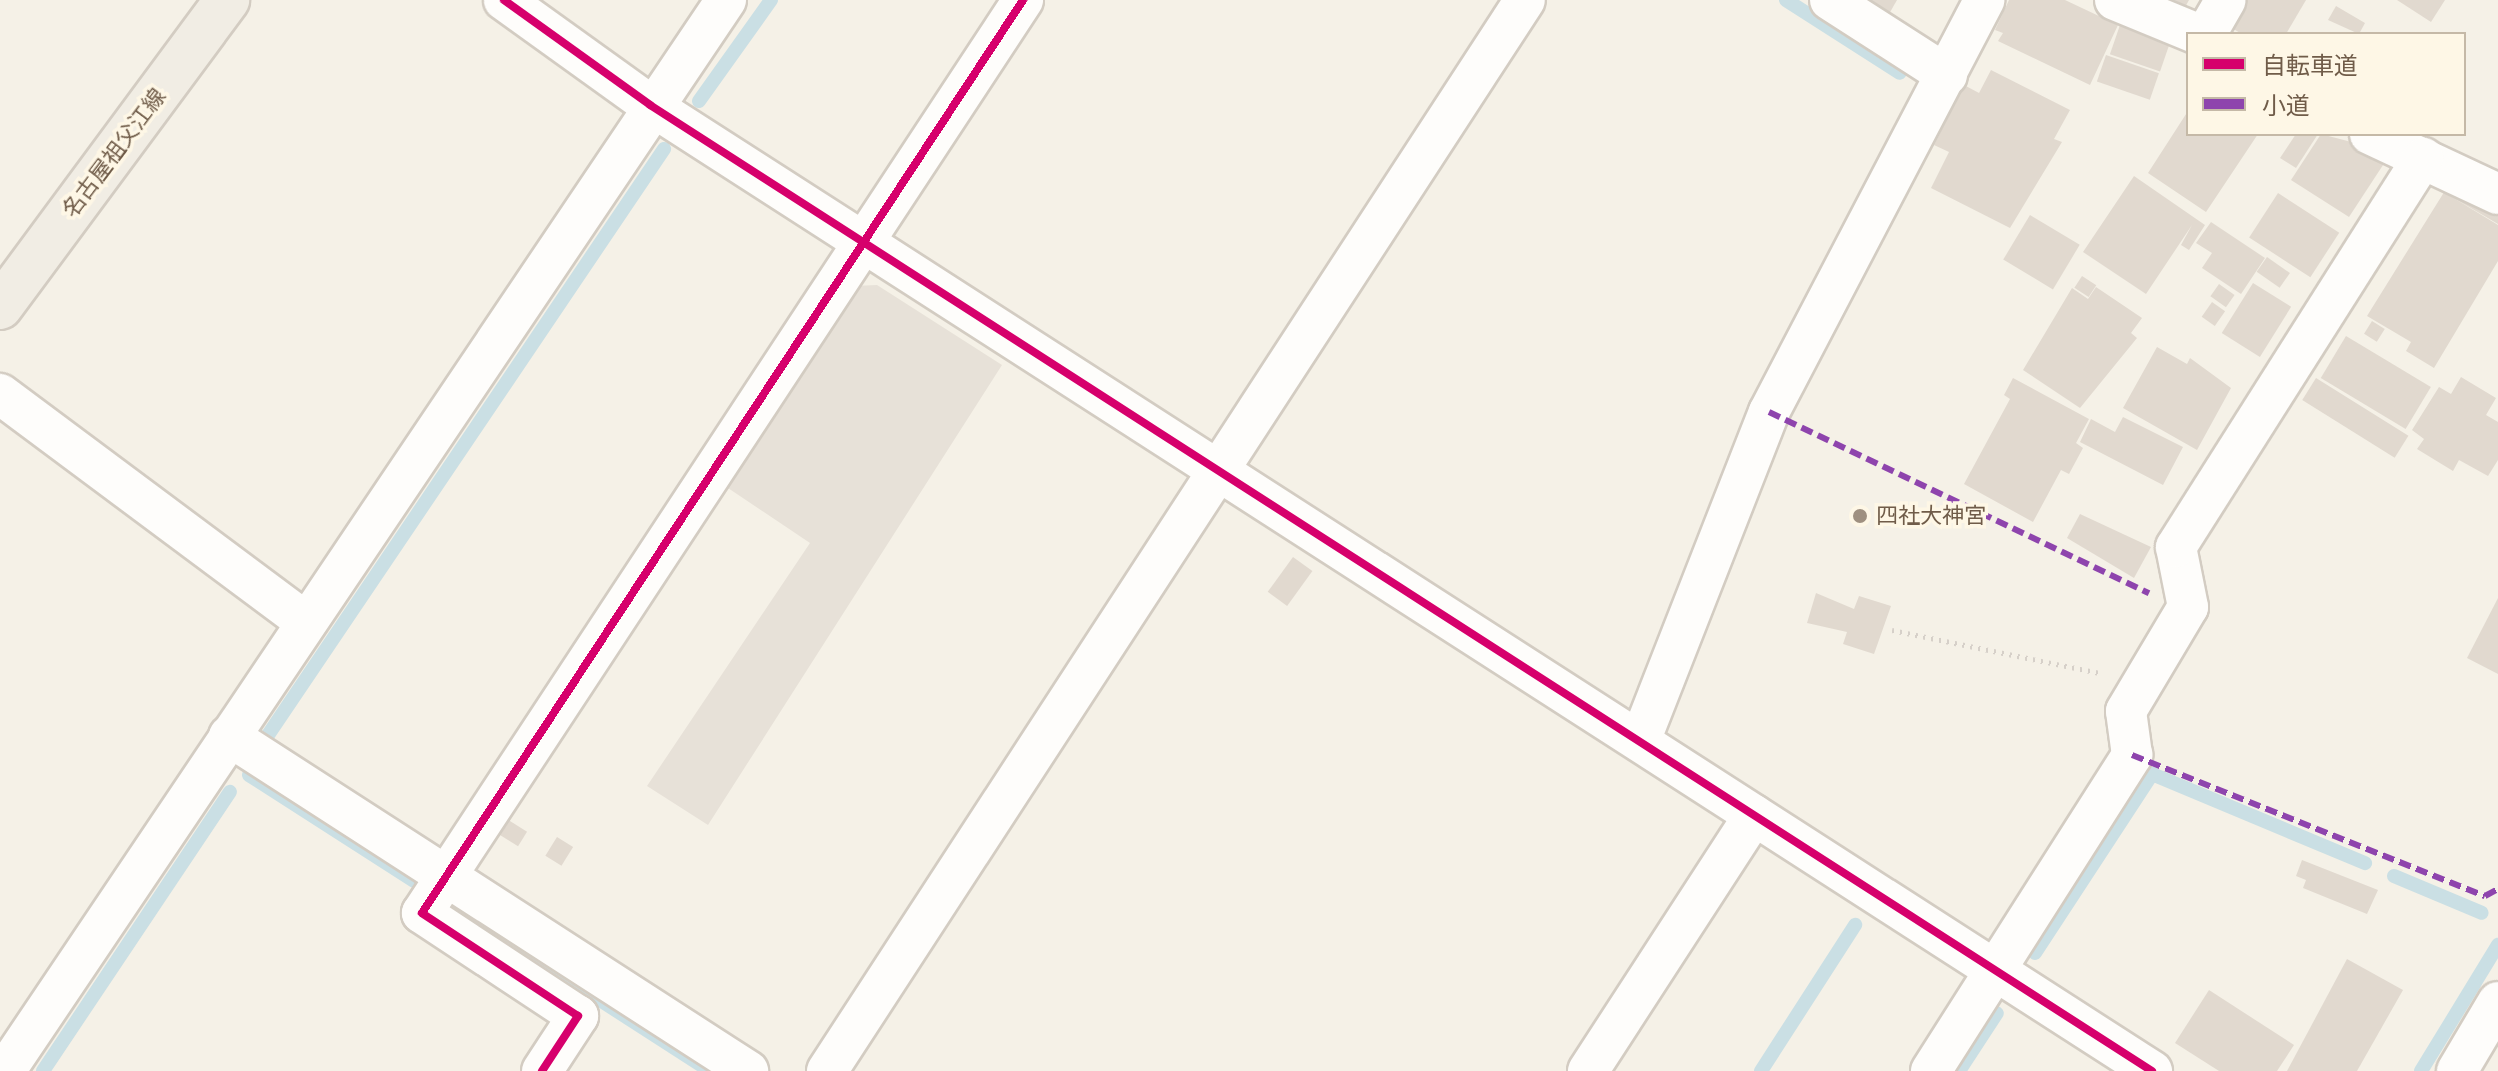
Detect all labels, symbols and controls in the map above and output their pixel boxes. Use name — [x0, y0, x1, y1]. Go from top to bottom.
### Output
legend — [2186, 32, 2466, 136]
text: 自転車道 — [2262, 47, 2358, 83]
street label: 名古屋祖父江線 — [57, 84, 171, 222]
text: 小道 — [2262, 87, 2310, 123]
place label: 四社大神宮 — [1876, 503, 1986, 529]
marker: 四社大神宮 — [1851, 507, 1869, 525]

